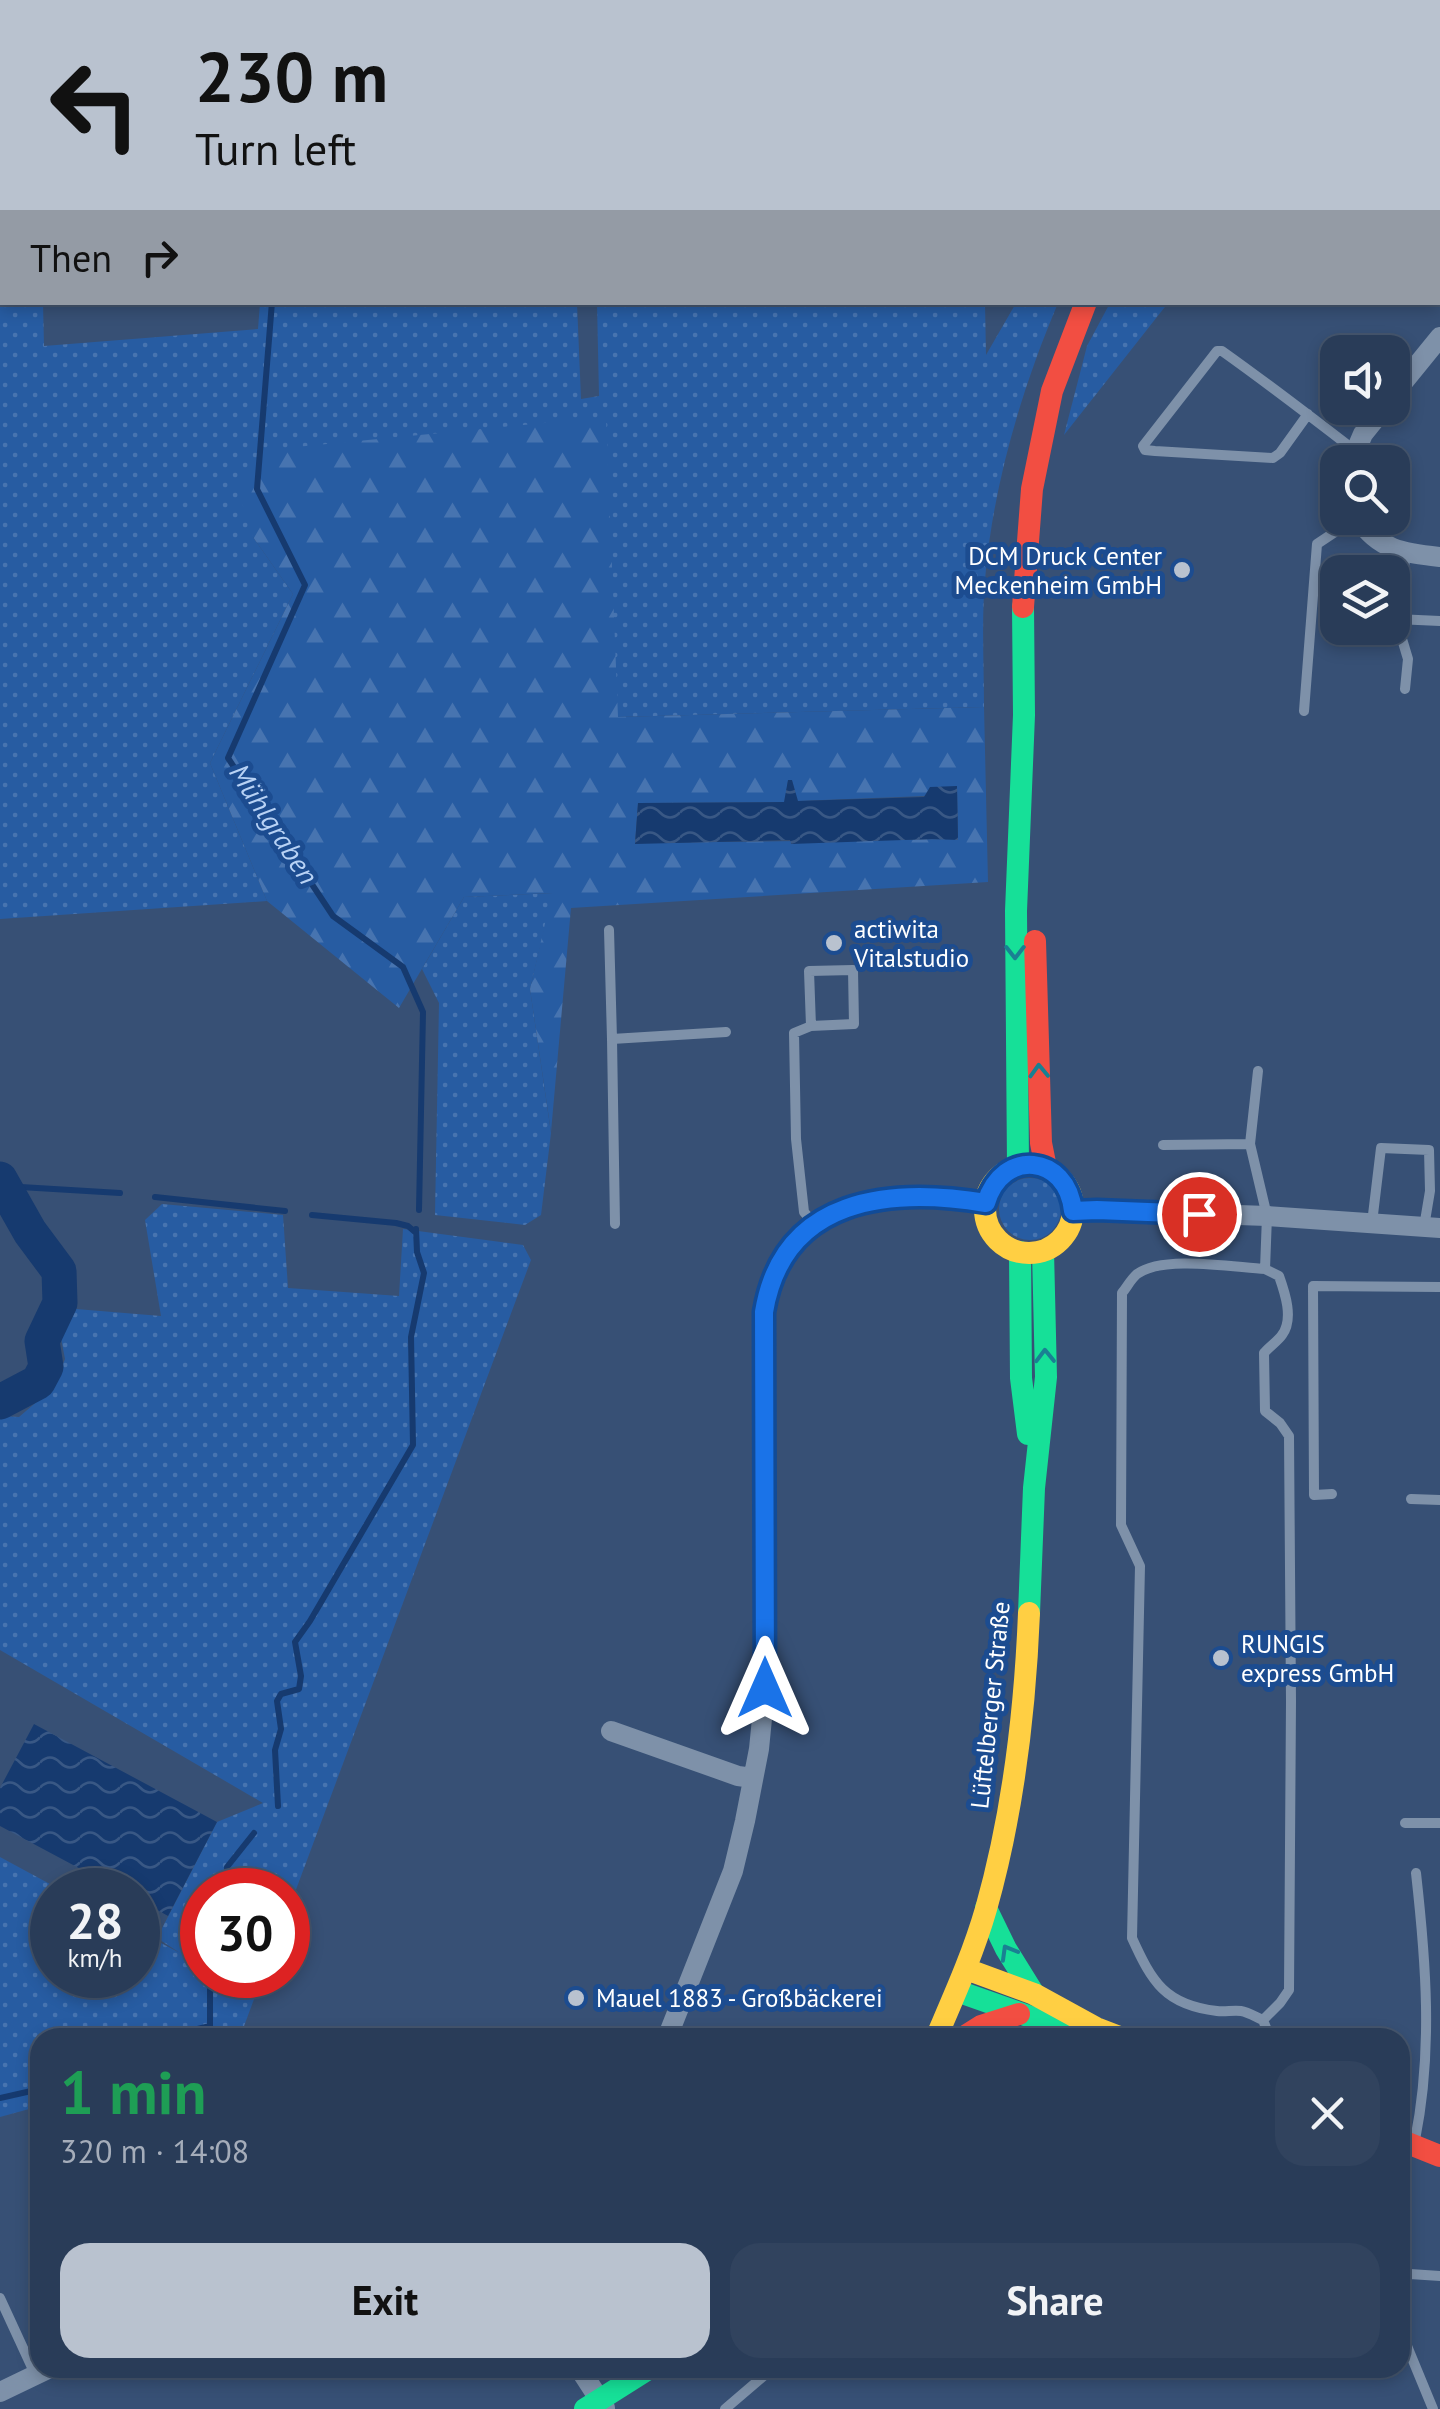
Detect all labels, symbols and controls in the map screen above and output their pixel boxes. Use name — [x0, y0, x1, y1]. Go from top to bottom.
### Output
text: 230 m — [195, 31, 388, 121]
icon: left — [30, 40, 160, 170]
text: Turn left — [195, 119, 356, 177]
icon: right — [132, 230, 187, 285]
text: Then — [30, 233, 112, 282]
map controls — [1320, 335, 1410, 645]
button: sound — [1320, 335, 1410, 425]
button: search — [1320, 445, 1410, 535]
place label: DCM Druck Center Meckenheim GmbH — [955, 540, 1162, 601]
button: layers — [1320, 555, 1410, 645]
marker: DCM Druck Center Meckenheim GmbH — [1171, 559, 1193, 581]
water label: Mühlgraben — [222, 756, 327, 891]
place label: actiwita Vitalstudio — [853, 913, 969, 974]
marker: actiwita Vitalstudio — [823, 932, 845, 954]
one-way arrow — [1005, 945, 1026, 961]
one-way arrow — [1028, 1062, 1049, 1078]
pin — [1157, 1172, 1242, 1257]
icon: arrive — [1172, 1187, 1227, 1242]
one-way arrow — [1035, 1347, 1056, 1363]
street label: Lüftelberger Straße — [963, 1600, 1017, 1810]
place label: RUNGIS express GmbH — [1241, 1628, 1394, 1689]
position arrow — [713, 1636, 817, 1740]
marker: RUNGIS express GmbH — [1210, 1647, 1232, 1669]
speed limit sign: 30 — [180, 1868, 310, 1998]
text: 28 — [67, 1888, 123, 1953]
text: km/h — [68, 1942, 122, 1974]
one-way arrow — [1001, 1944, 1021, 1962]
place label: Mauel 1883 - Großbäckerei — [596, 1982, 883, 2014]
marker: Mauel 1883 - Großbäckerei — [565, 1987, 587, 2009]
text: 1 min — [60, 2053, 206, 2131]
button: close — [1275, 2061, 1380, 2166]
text: 320 m · 14:08 — [60, 2130, 249, 2172]
button: Exit — [60, 2243, 710, 2358]
button: Share — [730, 2243, 1380, 2358]

